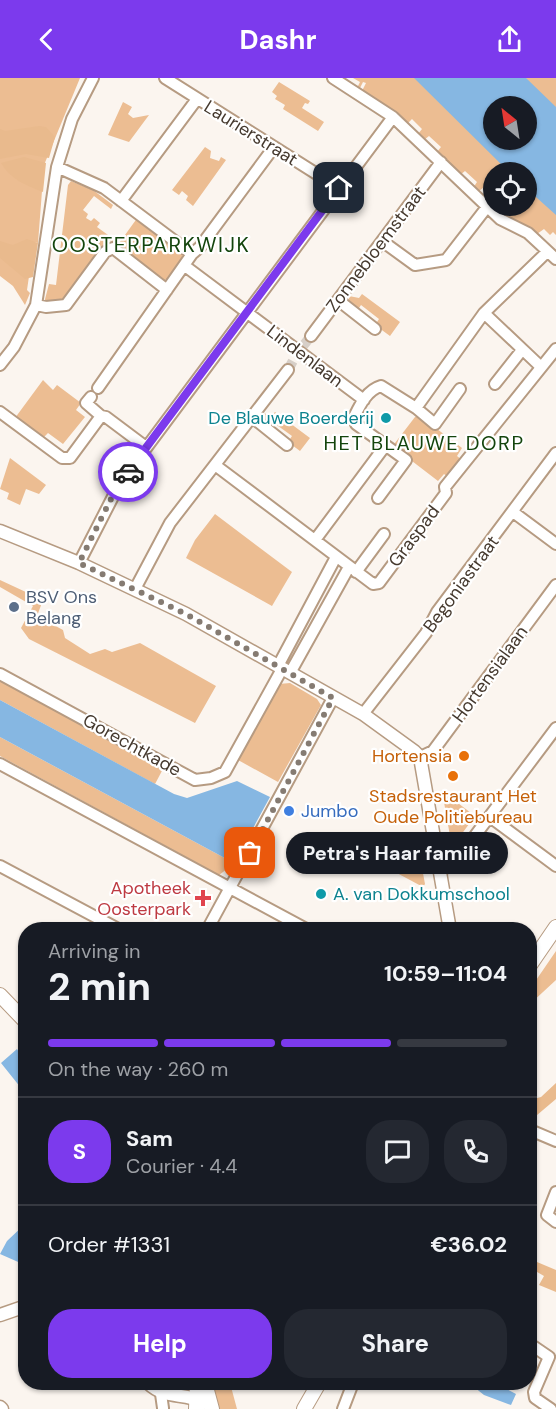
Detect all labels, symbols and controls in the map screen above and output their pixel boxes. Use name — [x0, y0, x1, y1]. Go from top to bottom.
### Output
text: Dashr — [239, 22, 317, 57]
icon: back — [30, 23, 63, 56]
icon: share — [493, 23, 526, 56]
street label: Laurierstraat — [200, 95, 302, 171]
north arrow — [483, 96, 537, 150]
map controls — [483, 96, 537, 216]
pin — [313, 162, 364, 213]
button: locate — [483, 162, 537, 216]
icon: home — [322, 171, 355, 204]
street label: Zonnebloemstraat — [321, 181, 431, 317]
district label: OOSTERPARKWIJK — [52, 231, 250, 259]
street label: Lindenlaan — [262, 319, 348, 393]
place label: De Blauwe Boerderij — [208, 406, 374, 430]
marker: De Blauwe Boerderij — [379, 411, 393, 425]
district label: HET BLAUWE DORP — [323, 430, 525, 456]
courier — [98, 442, 158, 502]
icon: car — [112, 456, 145, 489]
street label: Graspad — [383, 500, 445, 572]
street label: Begoniastraat — [418, 531, 504, 637]
place label: BSV Ons Belang — [26, 585, 97, 630]
marker: BSV Ons Belang — [7, 600, 21, 614]
street label: Hortensialaan — [447, 621, 533, 727]
street label: Gorechtkade — [79, 708, 185, 782]
place label: Hortensia — [372, 744, 452, 768]
marker: Hortensia — [457, 749, 471, 763]
marker: Stadsrestaurant Het Oude Politiebureau — [446, 769, 460, 783]
place label: Stadsrestaurant Het Oude Politiebureau — [369, 784, 537, 829]
place label: Jumbo — [301, 799, 358, 823]
marker: Jumbo — [282, 804, 296, 818]
pin — [224, 827, 275, 878]
callout: Petra's Haar familie — [286, 832, 508, 874]
icon: bag — [233, 836, 266, 869]
text: Petra's Haar familie — [303, 840, 491, 866]
place label: Apotheek Oosterpark — [97, 876, 191, 921]
place label: A. van Dokkumschool — [333, 882, 510, 906]
marker: A. van Dokkumschool — [314, 887, 328, 901]
marker: Apotheek Oosterpark — [196, 891, 210, 905]
text: Arriving in — [48, 938, 140, 964]
text: 10:59–11:04 — [384, 959, 507, 988]
text: 2 min — [48, 961, 151, 1012]
text: On the way · 260 m — [48, 1056, 228, 1082]
button: chat — [366, 1120, 429, 1183]
button: phone — [444, 1120, 507, 1183]
text: Sam — [126, 1124, 173, 1153]
text: S — [73, 1137, 86, 1166]
text: Courier · 4.4 — [126, 1153, 237, 1179]
text: Order #1331 — [48, 1230, 170, 1259]
text: €36.02 — [430, 1230, 507, 1259]
button: Help — [48, 1309, 272, 1378]
button: Share — [284, 1309, 507, 1378]

